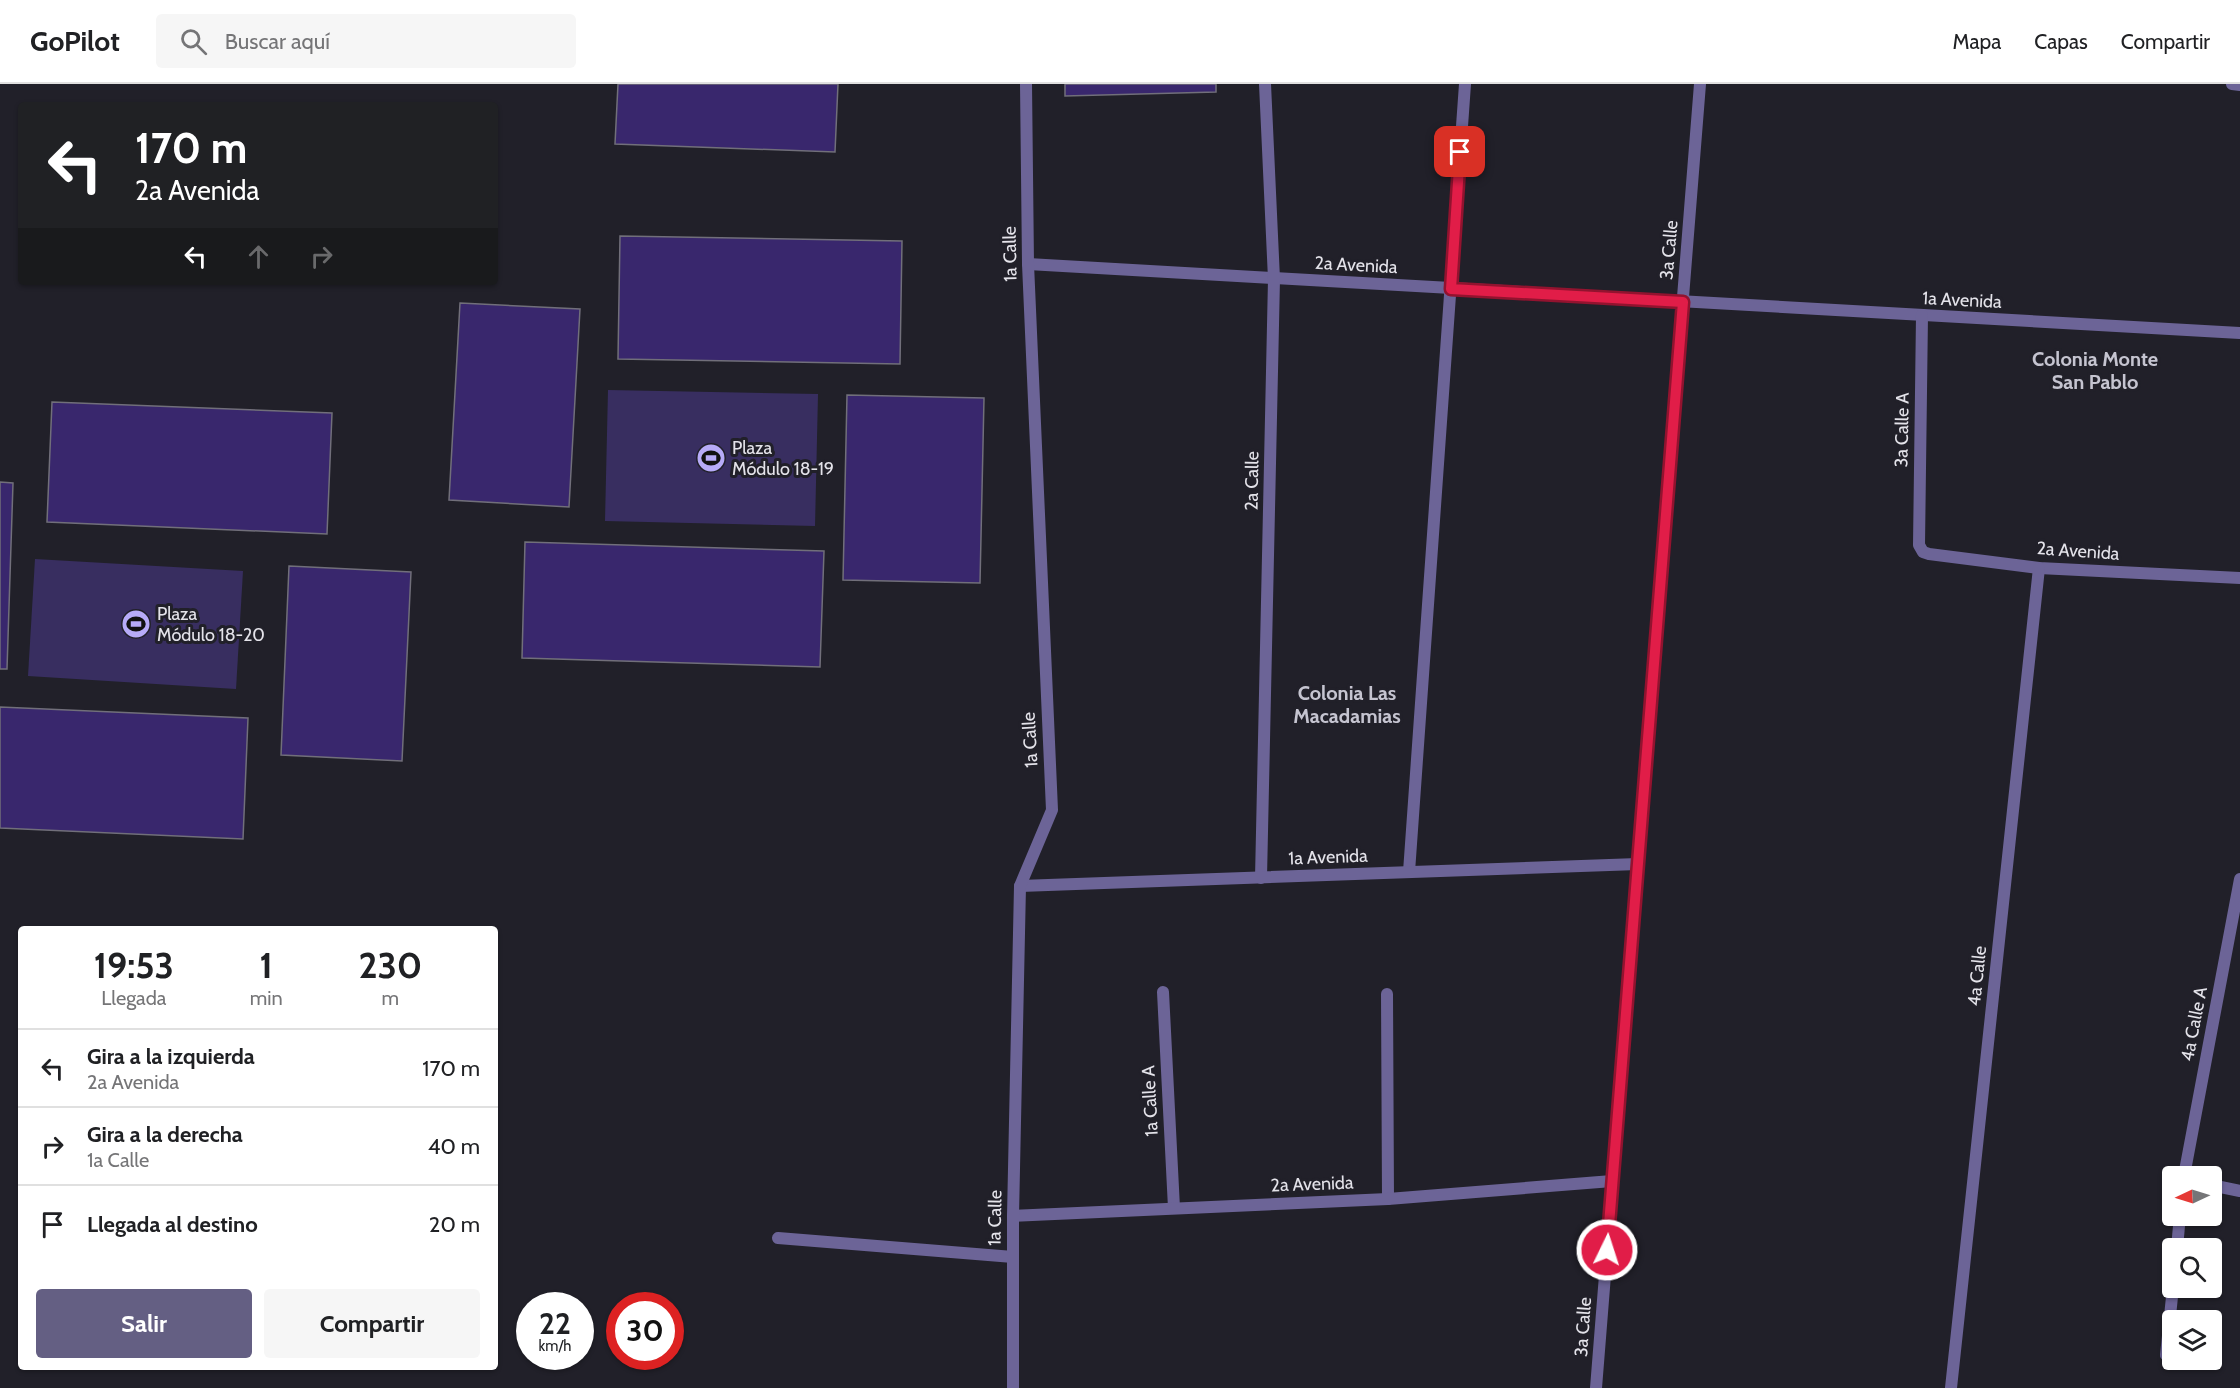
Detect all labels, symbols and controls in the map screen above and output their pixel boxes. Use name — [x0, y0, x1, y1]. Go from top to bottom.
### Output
search box — [156, 14, 576, 68]
text: GoPilot — [30, 24, 120, 58]
icon: search — [177, 25, 210, 58]
text: Buscar aquí — [225, 28, 330, 55]
text: Mapa — [1953, 29, 2001, 54]
text: Capas — [2034, 29, 2088, 54]
text: Compartir — [2121, 29, 2210, 54]
text: 170 m — [135, 122, 247, 174]
icon: left — [36, 126, 114, 204]
pin — [1434, 126, 1485, 177]
icon: arrive — [1443, 135, 1476, 168]
text: 2a Avenida — [135, 174, 260, 207]
street label: 3a Calle — [1655, 219, 1683, 281]
street label: 1a Calle — [999, 226, 1021, 282]
icon: left — [179, 240, 212, 273]
icon: ahead — [242, 240, 275, 273]
icon: right — [305, 240, 338, 273]
street label: 2a Avenida — [1314, 252, 1398, 278]
street label: 1a Avenida — [1922, 287, 2003, 313]
district label: Colonia Monte San Pablo — [2032, 347, 2158, 394]
street label: 3a Calle A — [1890, 392, 1914, 468]
place label: Plaza Módulo 18-19 — [732, 437, 834, 480]
sports icon: Plaza Módulo 18-19 — [695, 442, 727, 474]
street label: 2a Calle — [1240, 451, 1264, 511]
street label: 2a Avenida — [2036, 537, 2121, 565]
place label: Plaza Módulo 18-20 — [157, 603, 265, 646]
sports icon: Plaza Módulo 18-20 — [120, 608, 152, 640]
district label: Colonia Las Macadamias — [1293, 681, 1401, 728]
street label: 1a Calle — [1018, 712, 1042, 768]
street label: 1a Avenida — [1288, 845, 1368, 869]
text: 19:53 — [94, 943, 174, 987]
text: 1 — [260, 943, 273, 987]
text: 230 — [358, 943, 422, 987]
street label: 4a Calle — [1963, 945, 1991, 1007]
street label: 4a Calle A — [2176, 985, 2212, 1063]
text: Llegada — [101, 986, 166, 1010]
text: min — [250, 986, 283, 1010]
text: m — [382, 986, 399, 1010]
text: Gira a la izquierda — [87, 1043, 255, 1070]
icon: left — [36, 1052, 69, 1085]
text: 170 m — [422, 1055, 480, 1082]
street label: 1a Calle A — [1137, 1065, 1163, 1137]
text: 2a Avenida — [87, 1070, 179, 1094]
text: Gira a la derecha — [87, 1121, 243, 1148]
icon: right — [36, 1130, 69, 1163]
text: 40 m — [428, 1133, 480, 1160]
text: 1a Calle — [87, 1148, 149, 1172]
north arrow — [2162, 1166, 2222, 1226]
map controls — [2162, 1166, 2222, 1370]
street label: 2a Avenida — [1270, 1172, 1354, 1196]
street label: 1a Calle — [984, 1190, 1006, 1246]
icon: arrive — [36, 1208, 69, 1241]
text: Llegada al destino — [87, 1211, 258, 1238]
text: 20 m — [429, 1211, 480, 1238]
position arrow — [1575, 1218, 1639, 1282]
button: search — [2162, 1238, 2222, 1298]
button: Salir — [36, 1289, 252, 1358]
button: Compartir — [264, 1289, 480, 1358]
speed limit sign: 30 — [606, 1292, 684, 1370]
street label: 3a Calle — [1570, 1296, 1596, 1358]
text: 22 — [539, 1305, 571, 1342]
button: layers — [2162, 1310, 2222, 1370]
text: km/h — [539, 1337, 571, 1355]

